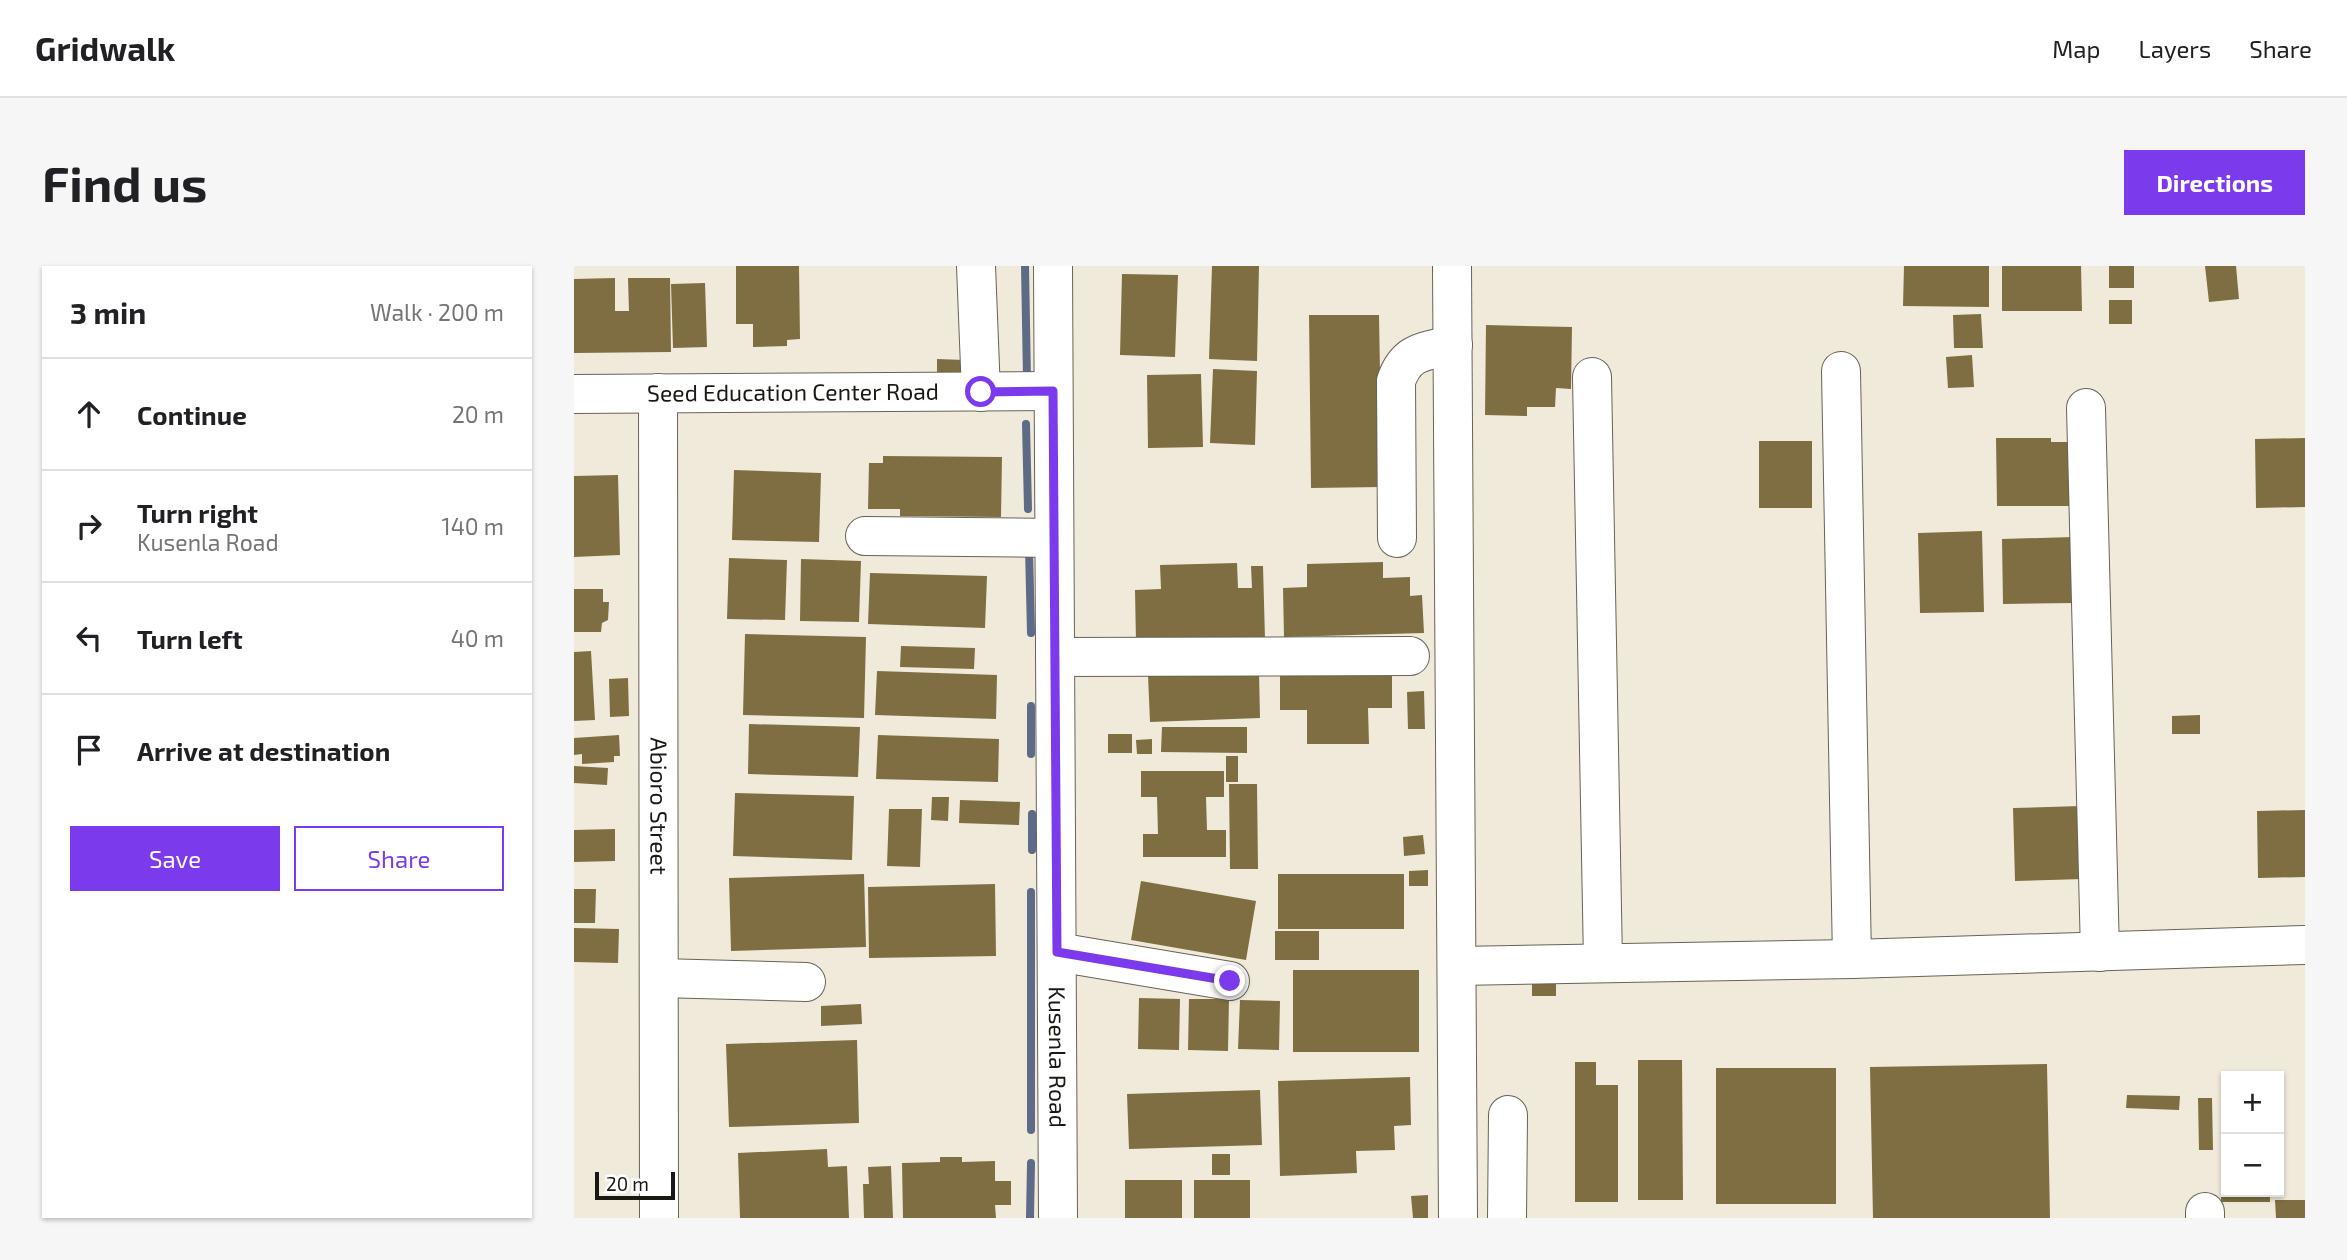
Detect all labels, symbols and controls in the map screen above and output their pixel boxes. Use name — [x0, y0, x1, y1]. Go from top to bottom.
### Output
text: Gridwalk — [35, 28, 175, 68]
text: Map — [2052, 34, 2100, 63]
text: Layers — [2138, 34, 2211, 63]
text: Share — [2249, 34, 2312, 63]
button: Directions — [2124, 150, 2305, 215]
text: Find us — [42, 153, 207, 212]
text: 3 min — [70, 294, 146, 330]
text: Walk · 200 m — [370, 298, 504, 326]
route start — [965, 376, 996, 407]
street label: Seed Education Center Road — [647, 377, 939, 407]
icon: ahead — [70, 395, 108, 433]
text: Continue — [137, 399, 247, 430]
text: 20 m — [452, 400, 504, 428]
text: Turn right — [137, 497, 258, 528]
icon: right — [70, 507, 108, 545]
text: 140 m — [442, 512, 504, 540]
text: Kusenla Road — [137, 528, 279, 556]
icon: left — [70, 619, 108, 657]
text: Turn left — [137, 623, 243, 654]
text: 40 m — [451, 624, 504, 652]
icon: arrive — [70, 731, 108, 769]
text: Arrive at destination — [137, 735, 390, 766]
street label: Abioro Street — [645, 737, 674, 875]
button: Save — [70, 826, 280, 891]
button: Share — [294, 826, 504, 891]
route end — [1214, 965, 1245, 996]
street label: Kusenla Road — [1044, 986, 1073, 1128]
map controls — [2221, 1071, 2284, 1197]
button: + — [2221, 1071, 2284, 1134]
button: − — [2221, 1134, 2284, 1197]
scale bar — [595, 1169, 676, 1201]
text: 20 m — [606, 1172, 649, 1195]

